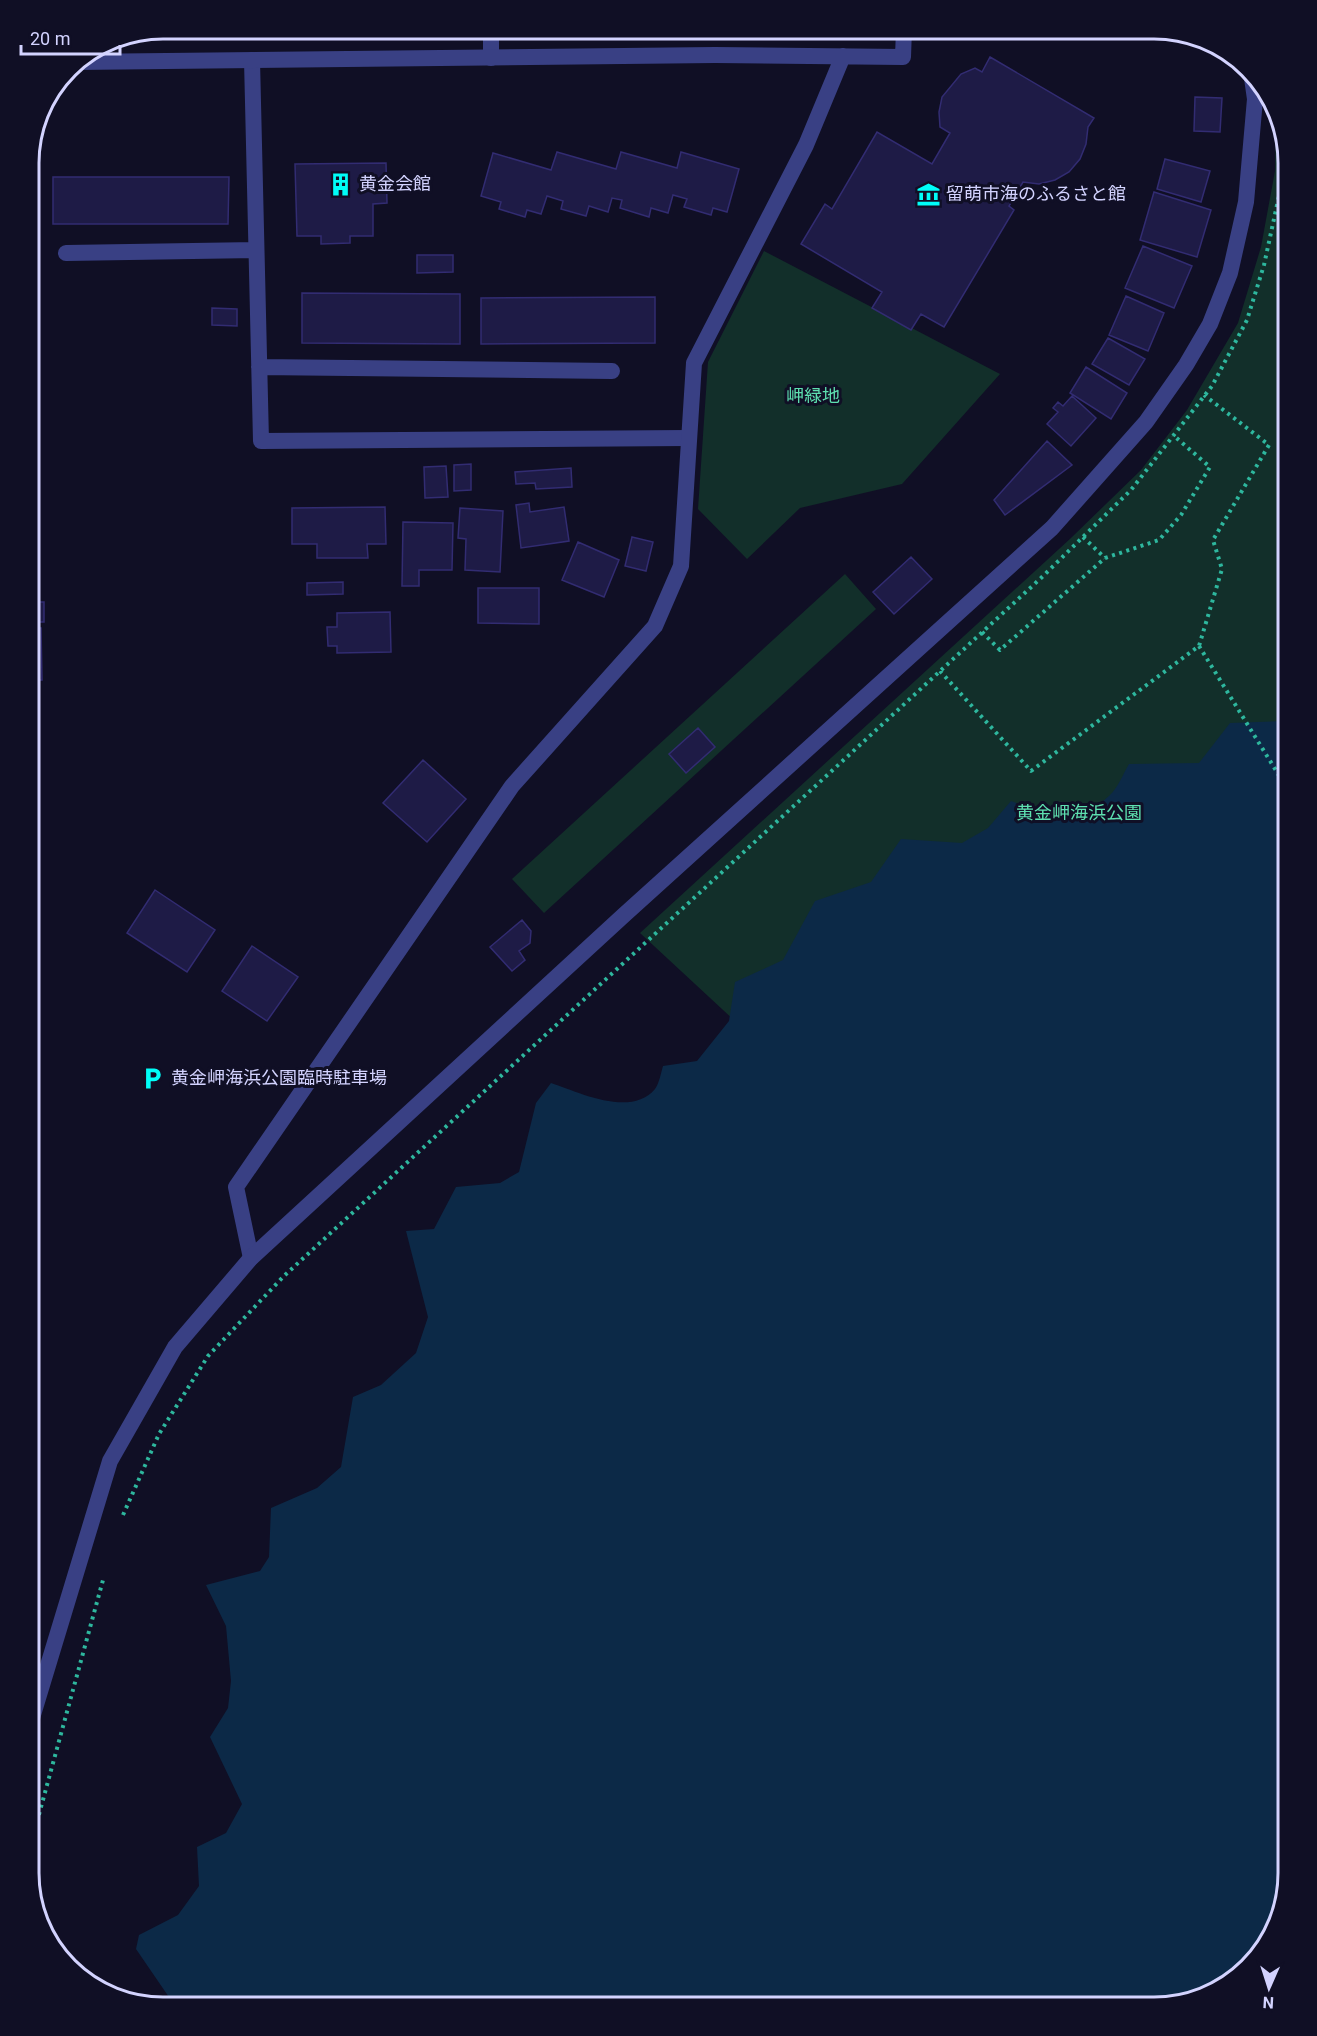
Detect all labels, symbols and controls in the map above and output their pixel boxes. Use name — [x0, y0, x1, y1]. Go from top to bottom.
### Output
scale bar — [21, 18, 120, 56]
text: 20 m — [30, 28, 70, 49]
building icon: 黄金会館 — [328, 171, 354, 197]
place label: 黄金会館 — [359, 173, 431, 194]
museum icon: 留萌市海のふるさと館 — [915, 181, 941, 207]
place label: 留萌市海のふるさと館 — [946, 183, 1126, 204]
park label: 岬緑地 — [786, 385, 840, 406]
park label: 黄金岬海浜公園 — [1016, 802, 1142, 823]
parking icon: 黄金岬海浜公園臨時駐車場 — [140, 1065, 166, 1091]
place label: 黄金岬海浜公園臨時駐車場 — [171, 1067, 387, 1088]
north arrow — [1239, 1958, 1299, 2018]
text: N — [1262, 1993, 1274, 2012]

